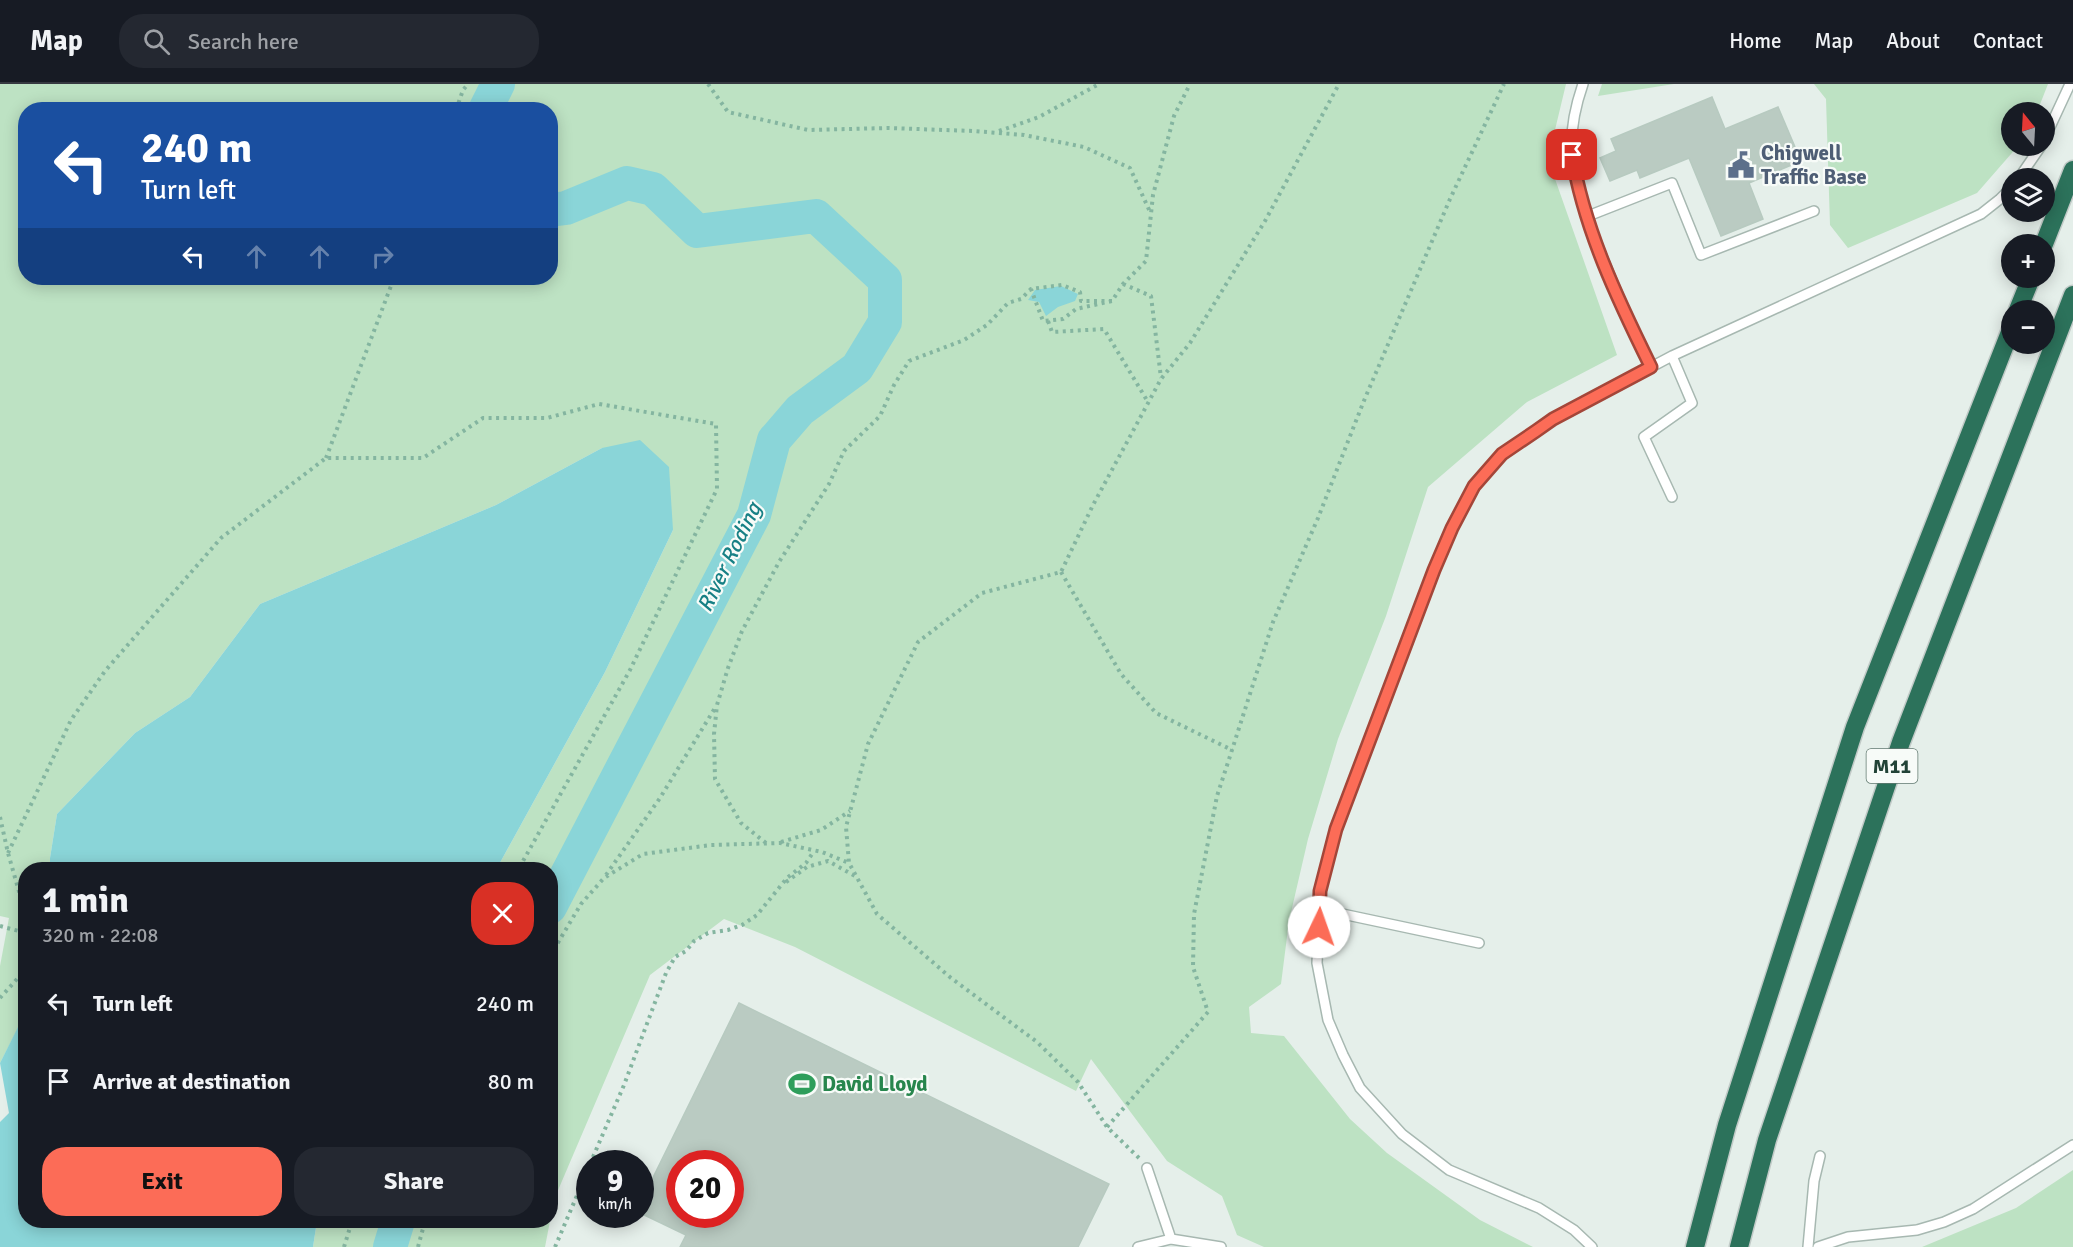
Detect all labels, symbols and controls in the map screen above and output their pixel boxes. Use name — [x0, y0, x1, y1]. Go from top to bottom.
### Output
search box — [119, 14, 539, 68]
text: Map — [30, 24, 83, 58]
icon: search — [140, 25, 173, 58]
text: Search here — [188, 28, 299, 55]
text: Home — [1729, 28, 1782, 54]
text: Map — [1815, 28, 1853, 54]
text: About — [1886, 28, 1940, 54]
text: Contact — [1973, 28, 2043, 54]
north arrow — [2001, 102, 2055, 156]
map controls — [2001, 102, 2055, 354]
text: 240 m — [141, 123, 252, 174]
icon: left — [42, 126, 120, 204]
pin — [1546, 129, 1597, 180]
icon: arrive — [1555, 138, 1588, 171]
place label: Chigwell Traffic Base — [1761, 140, 1867, 190]
public building icon: Chigwell Traffic Base — [1726, 150, 1756, 180]
button: layers — [2001, 168, 2055, 222]
text: Turn left — [141, 174, 236, 207]
button: + — [2001, 234, 2055, 288]
icon: left — [177, 240, 210, 273]
icon: ahead — [240, 240, 273, 273]
icon: ahead — [303, 240, 336, 273]
icon: right — [366, 240, 399, 273]
button: − — [2001, 300, 2055, 354]
water label: River Roding — [691, 496, 768, 616]
road number: M11 — [1866, 749, 1918, 783]
text: 1 min — [42, 878, 129, 923]
button: close — [471, 882, 534, 945]
position arrow — [1287, 895, 1351, 959]
text: 320 m · 22:08 — [42, 923, 158, 948]
icon: left — [42, 987, 75, 1020]
text: Turn left — [93, 990, 173, 1017]
text: 240 m — [476, 990, 534, 1017]
icon: arrive — [42, 1065, 75, 1098]
text: Arrive at destination — [93, 1068, 290, 1095]
text: 80 m — [488, 1068, 534, 1095]
sports icon: David Lloyd — [787, 1069, 817, 1099]
place label: David Lloyd — [822, 1071, 928, 1097]
button: Exit — [42, 1147, 282, 1216]
button: Share — [294, 1147, 534, 1216]
speed limit sign: 20 — [666, 1150, 744, 1228]
text: 9 — [607, 1163, 623, 1200]
text: km/h — [598, 1195, 632, 1213]

